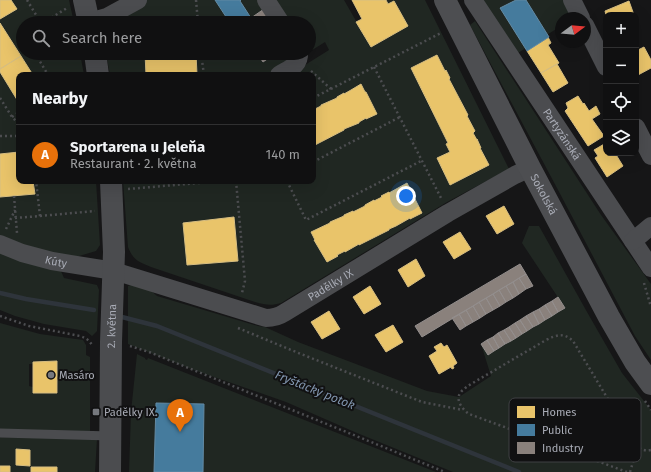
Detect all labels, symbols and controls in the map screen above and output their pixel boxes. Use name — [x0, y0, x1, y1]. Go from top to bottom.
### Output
north arrow — [555, 12, 591, 48]
map controls — [603, 12, 639, 156]
button: + — [603, 12, 639, 48]
search box — [16, 16, 316, 60]
icon: search — [30, 27, 52, 49]
text: Search here — [62, 29, 142, 47]
button: − — [603, 48, 639, 84]
button: locate — [603, 84, 639, 120]
text: Nearby — [32, 88, 87, 109]
street label: Partyzánská — [540, 106, 584, 162]
button: layers — [603, 120, 639, 156]
text: Sportarena u Jeleňa — [70, 138, 205, 156]
text: A — [41, 147, 49, 162]
text: 140 m — [266, 147, 300, 162]
text: Restaurant · 2. května — [70, 156, 197, 171]
street label: Sokolská — [528, 172, 560, 217]
your location — [396, 186, 416, 206]
street label: Kúty — [44, 253, 69, 270]
street label: Padělky IX — [305, 266, 355, 303]
street label: 2. května — [104, 304, 119, 348]
water label: Fryštácký potok — [273, 368, 357, 413]
place label: Masáro — [59, 369, 95, 382]
marker: Masáro — [46, 370, 56, 380]
legend — [509, 398, 641, 462]
pin: A — [167, 399, 193, 432]
place label: Padělky IX. — [104, 406, 158, 419]
text: Homes — [542, 406, 576, 419]
marker: Padělky IX. — [91, 407, 101, 417]
text: Public — [542, 424, 573, 437]
text: Industry — [542, 442, 584, 455]

